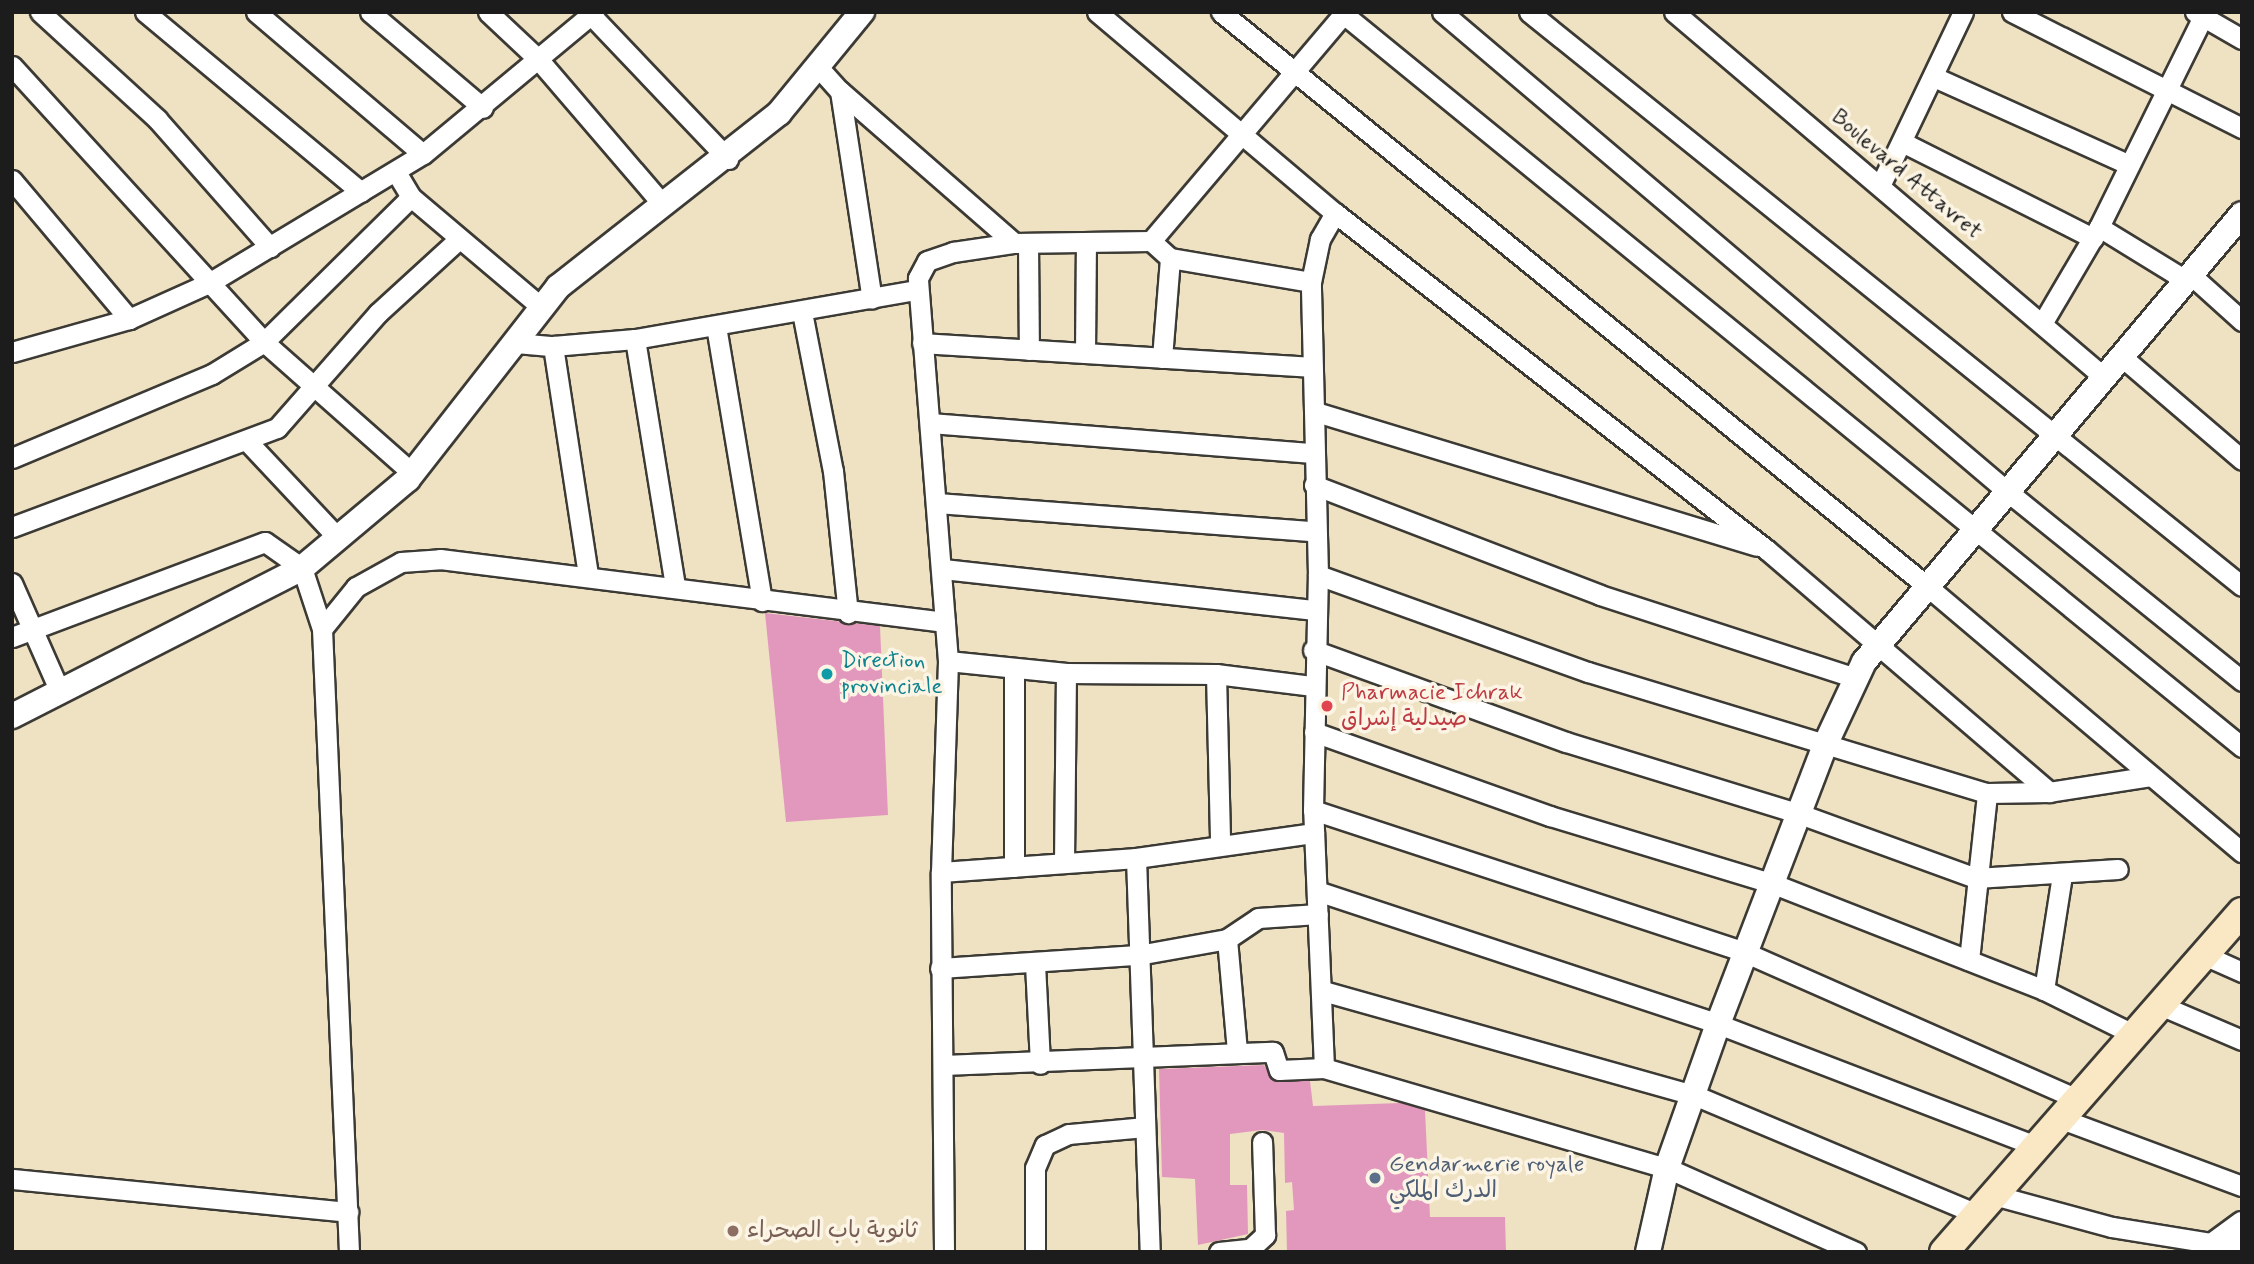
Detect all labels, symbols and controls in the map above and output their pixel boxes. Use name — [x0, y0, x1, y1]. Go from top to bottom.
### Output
street label: Boulevard Attavret — [1825, 104, 1987, 246]
place label: Direction provinciale — [841, 647, 943, 701]
marker: Direction provinciale — [819, 666, 835, 682]
place label: Pharmacie Ichrak صيدلية إشراق — [1341, 679, 1521, 733]
marker: Pharmacie Ichrak صيدلية إشراق — [1319, 698, 1335, 714]
place label: Gendarmerie royale الدرك الملكي — [1389, 1151, 1584, 1205]
marker: Gendarmerie royale الدرك الملكي — [1367, 1170, 1383, 1186]
place label: ثانوية باب الصحراء — [747, 1217, 918, 1245]
marker: ثانوية باب الصحراء — [725, 1223, 741, 1239]

